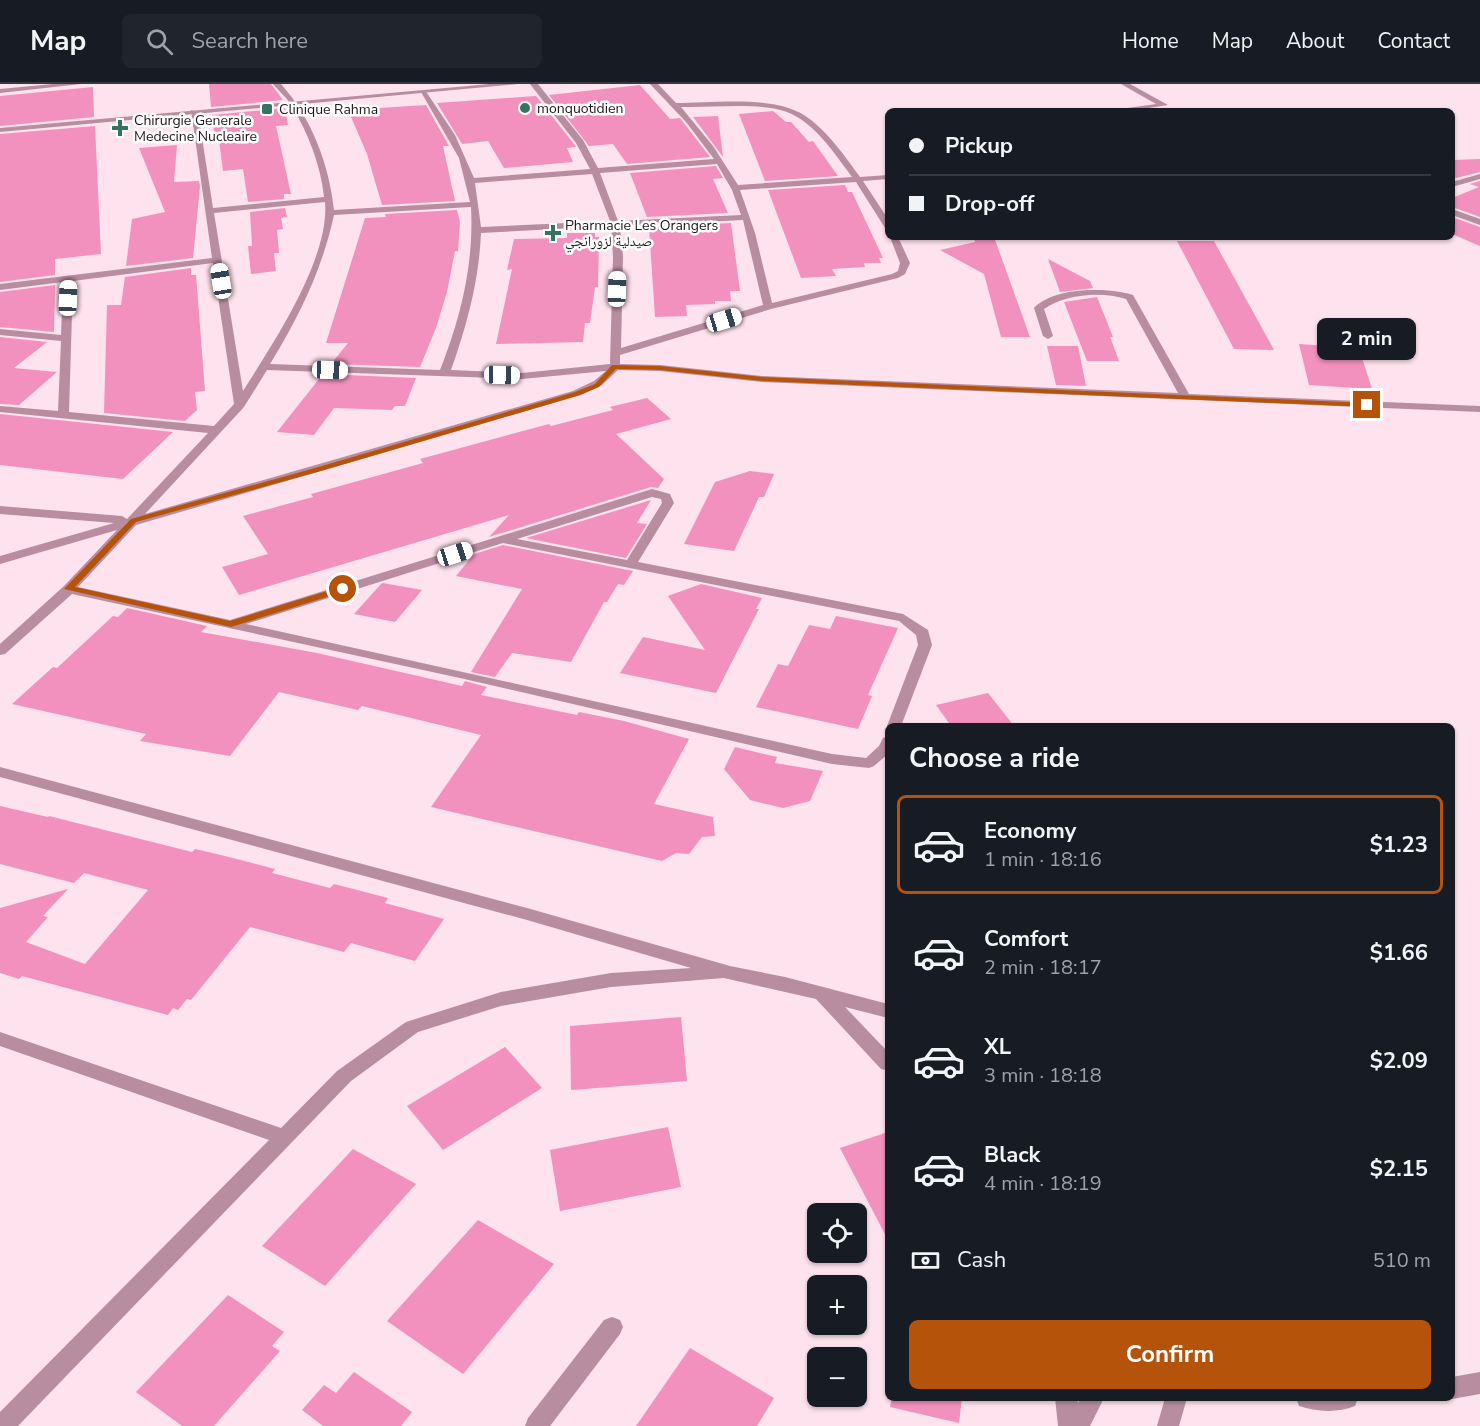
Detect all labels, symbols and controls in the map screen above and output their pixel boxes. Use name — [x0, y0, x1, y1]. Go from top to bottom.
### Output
search box — [122, 14, 542, 68]
text: Map — [30, 22, 86, 60]
icon: search — [143, 25, 176, 58]
text: Search here — [191, 26, 308, 56]
text: Home — [1122, 27, 1179, 55]
text: Map — [1212, 27, 1253, 55]
text: About — [1286, 27, 1344, 55]
text: Contact — [1377, 27, 1450, 55]
place label: monquotidien — [537, 99, 623, 118]
place label: Clinique Rahma — [279, 100, 378, 119]
marker: monquotidien — [518, 101, 532, 115]
marker: Clinique Rahma — [260, 102, 274, 116]
place label: Chirurgie Generale Medecine Nucleaire — [134, 111, 257, 146]
marker: Chirurgie Generale Medecine Nucleaire — [111, 119, 129, 137]
text: Pickup — [945, 131, 1013, 161]
text: Drop-off — [945, 189, 1034, 219]
place label: Pharmacie Les Orangers صيدلية لزورانجي — [565, 216, 718, 253]
marker: Pharmacie Les Orangers صيدلية لزورانجي — [546, 226, 560, 240]
car — [209, 262, 233, 300]
car — [607, 271, 627, 307]
car — [58, 280, 78, 316]
car — [704, 306, 744, 334]
callout: 2 min — [1318, 318, 1416, 360]
text: 2 min — [1341, 325, 1392, 352]
car — [312, 360, 348, 380]
car — [484, 366, 520, 384]
route end — [1353, 391, 1380, 418]
car — [435, 540, 475, 568]
route start — [329, 575, 356, 602]
text: Choose a ride — [909, 740, 1080, 777]
text: Economy — [984, 816, 1076, 846]
icon: car — [912, 818, 966, 872]
text: $1.23 — [1370, 830, 1428, 860]
text: 1 min · 18:16 — [984, 846, 1102, 873]
text: Comfort — [984, 924, 1068, 954]
icon: car — [912, 926, 966, 980]
text: $1.66 — [1370, 938, 1428, 968]
text: 2 min · 18:17 — [984, 954, 1102, 981]
text: XL — [984, 1032, 1011, 1062]
icon: car — [912, 1034, 966, 1088]
text: $2.09 — [1370, 1046, 1428, 1076]
text: 3 min · 18:18 — [984, 1062, 1102, 1089]
text: Black — [984, 1140, 1040, 1170]
icon: car — [912, 1142, 966, 1196]
text: $2.15 — [1370, 1154, 1428, 1184]
text: 4 min · 18:19 — [984, 1170, 1102, 1197]
map controls — [807, 1203, 867, 1407]
button: locate — [807, 1203, 867, 1263]
icon: cash — [909, 1244, 942, 1277]
text: Cash — [957, 1245, 1006, 1275]
text: 510 m — [1373, 1247, 1431, 1274]
button: + — [807, 1275, 867, 1335]
button: Confirm — [909, 1320, 1431, 1389]
button: − — [807, 1347, 867, 1407]

